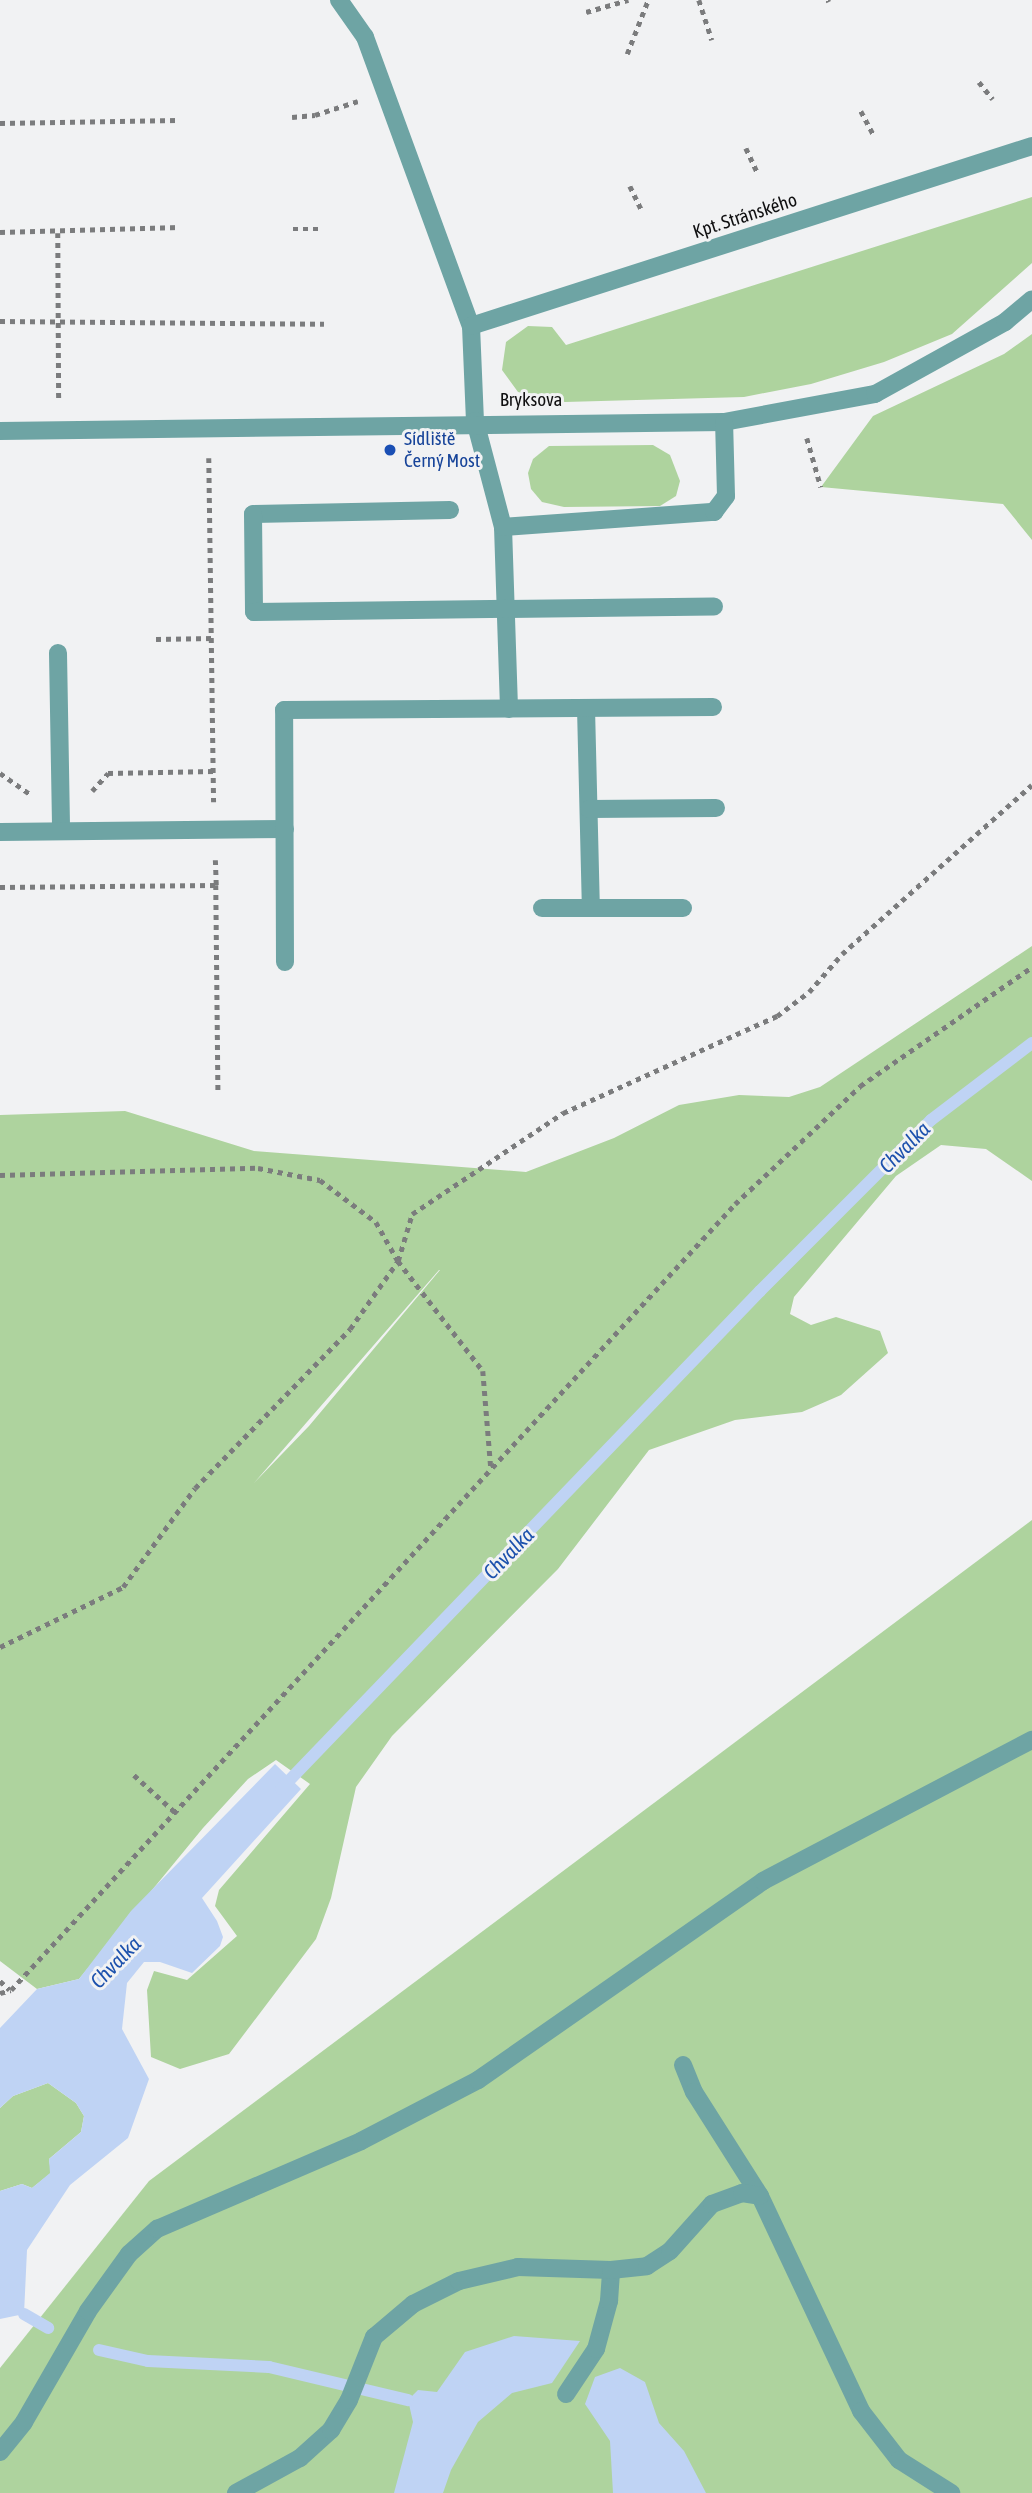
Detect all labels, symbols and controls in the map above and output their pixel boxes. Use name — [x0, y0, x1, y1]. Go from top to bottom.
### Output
street label: Kpt. Stránského — [690, 188, 800, 244]
street label: Bryksova — [500, 389, 562, 411]
place label: Sídliště Černý Most — [404, 428, 480, 472]
marker: Sídliště Černý Most — [382, 442, 398, 458]
water label: Chvalka — [873, 1116, 935, 1178]
water label: Chvalka — [477, 1522, 539, 1584]
water label: Chvalka — [84, 1931, 146, 1993]

